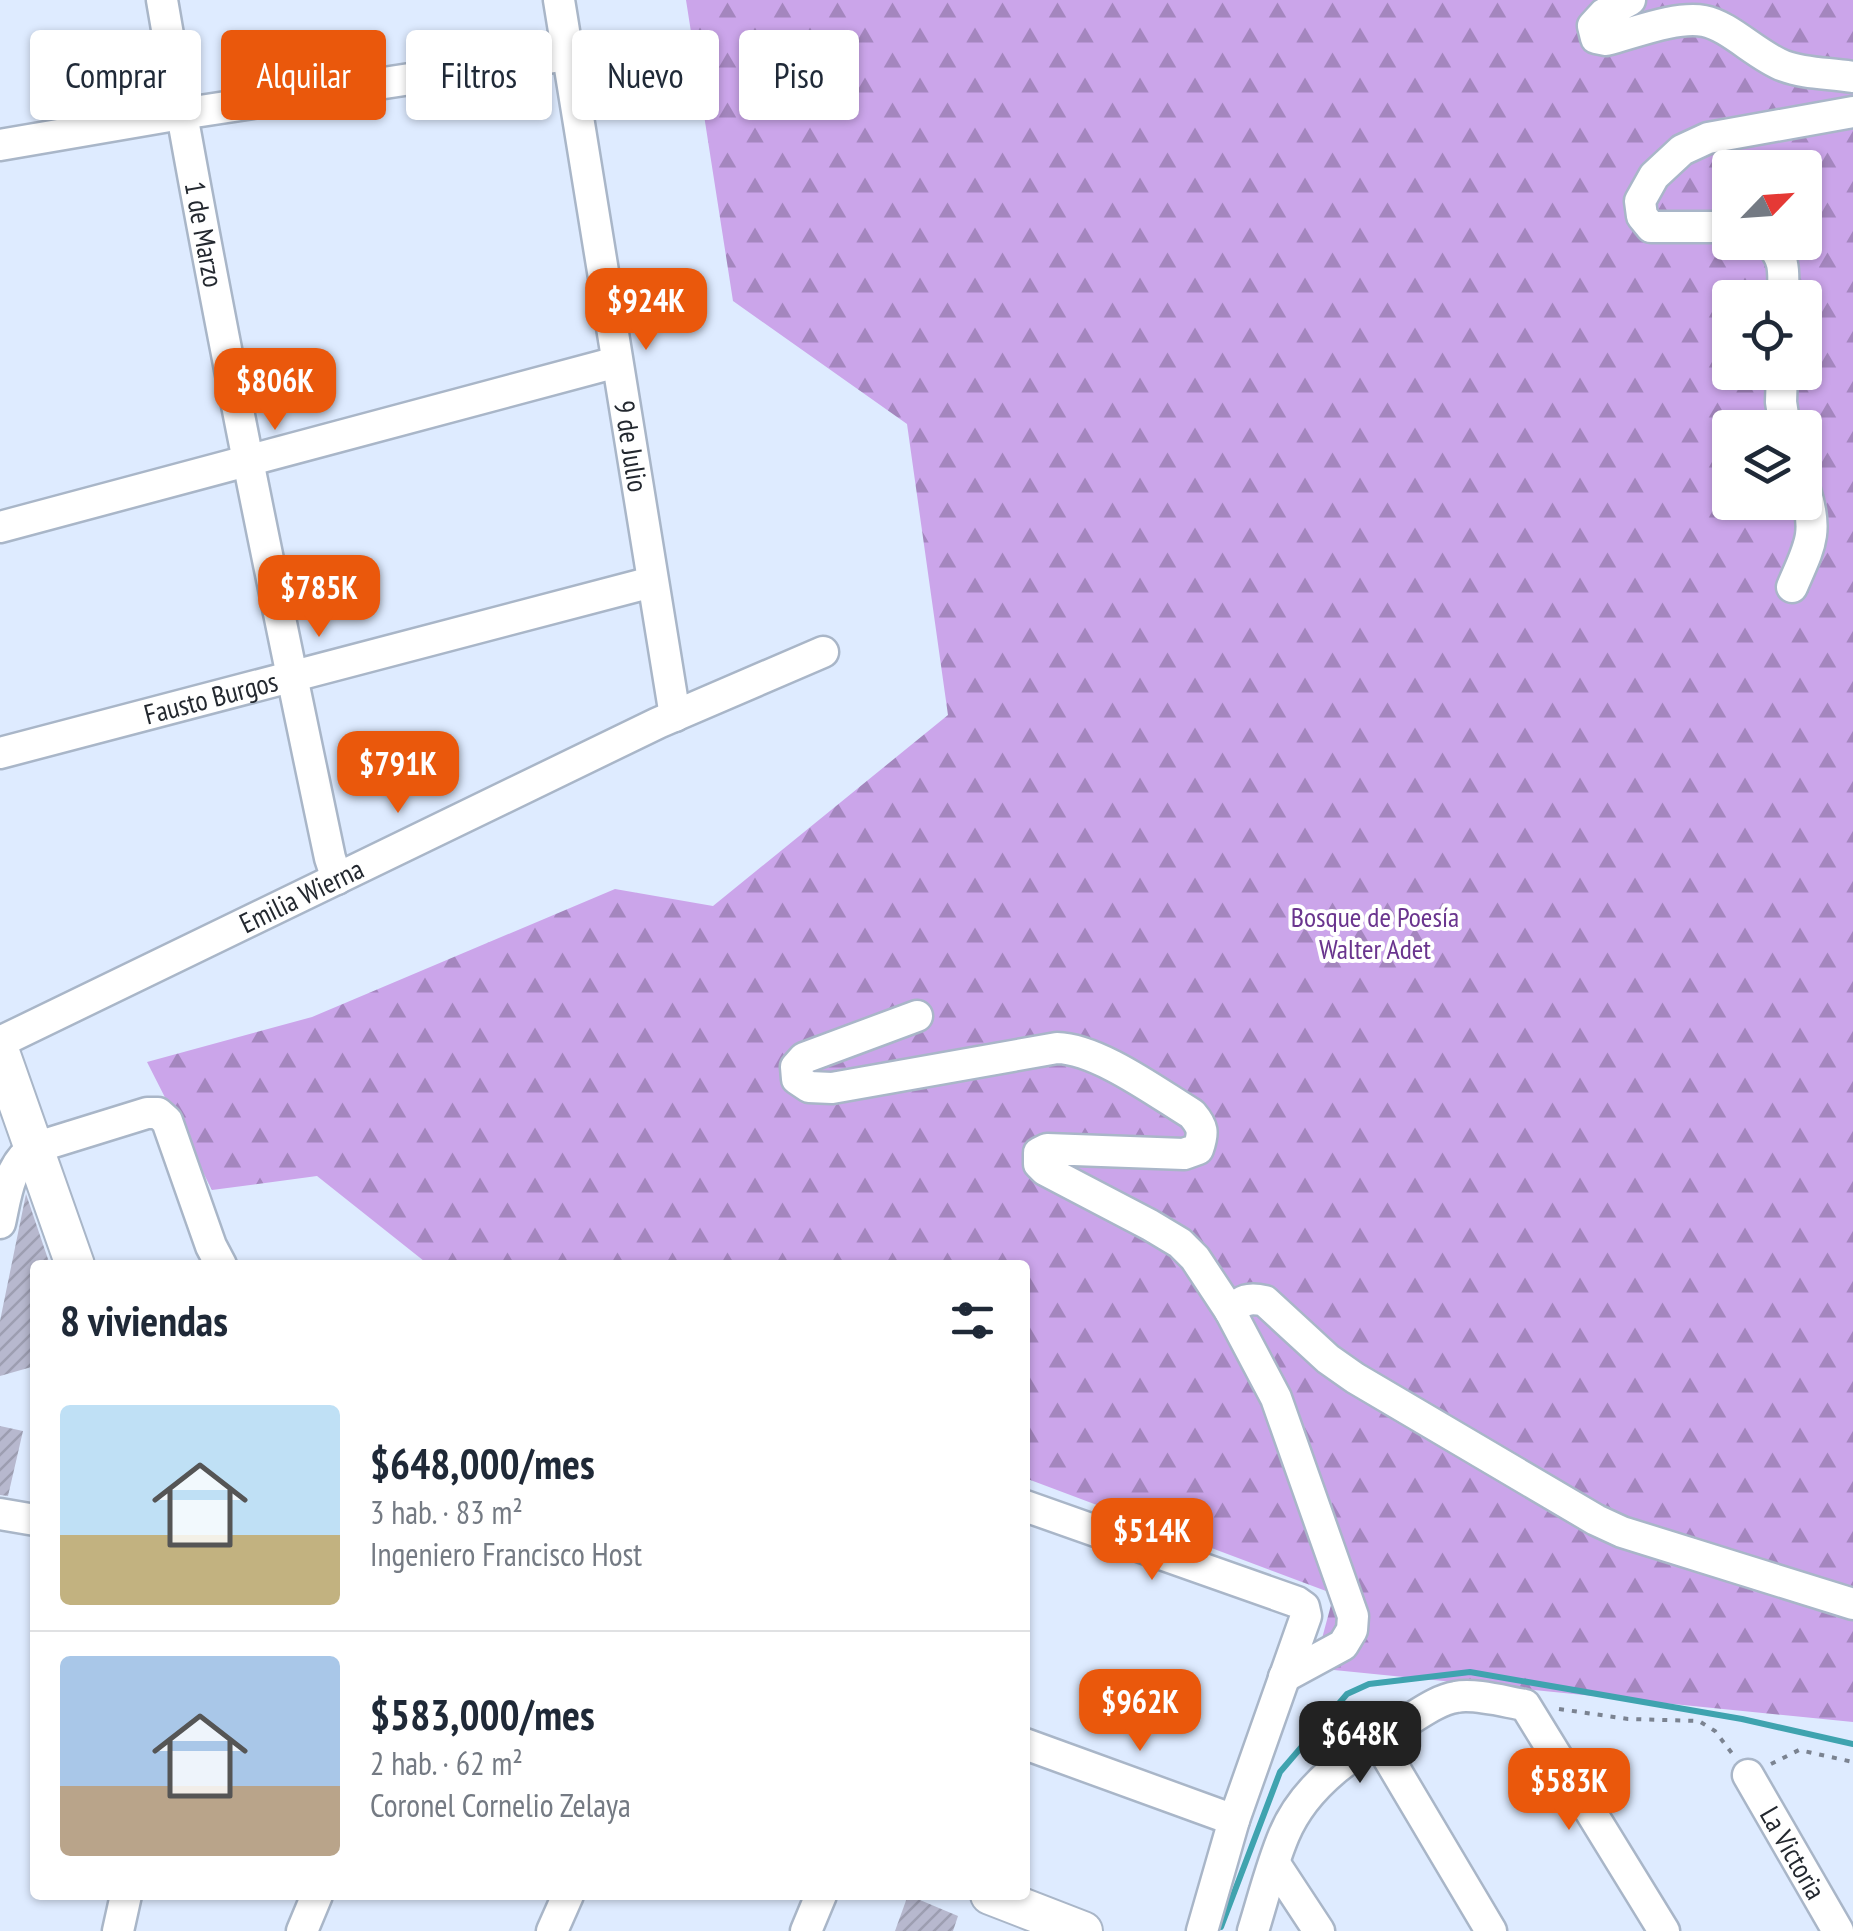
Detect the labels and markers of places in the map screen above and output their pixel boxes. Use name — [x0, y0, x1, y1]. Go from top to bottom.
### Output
pin: $924K — [576, 268, 716, 353]
pin: $806K — [205, 348, 345, 433]
pin: $785K — [249, 555, 389, 640]
pin: $791K — [328, 731, 468, 816]
pin: $514K — [1082, 1498, 1222, 1583]
pin: $962K — [1070, 1669, 1210, 1754]
pin: $648K — [1290, 1701, 1430, 1786]
pin: $583K — [1499, 1748, 1639, 1833]

